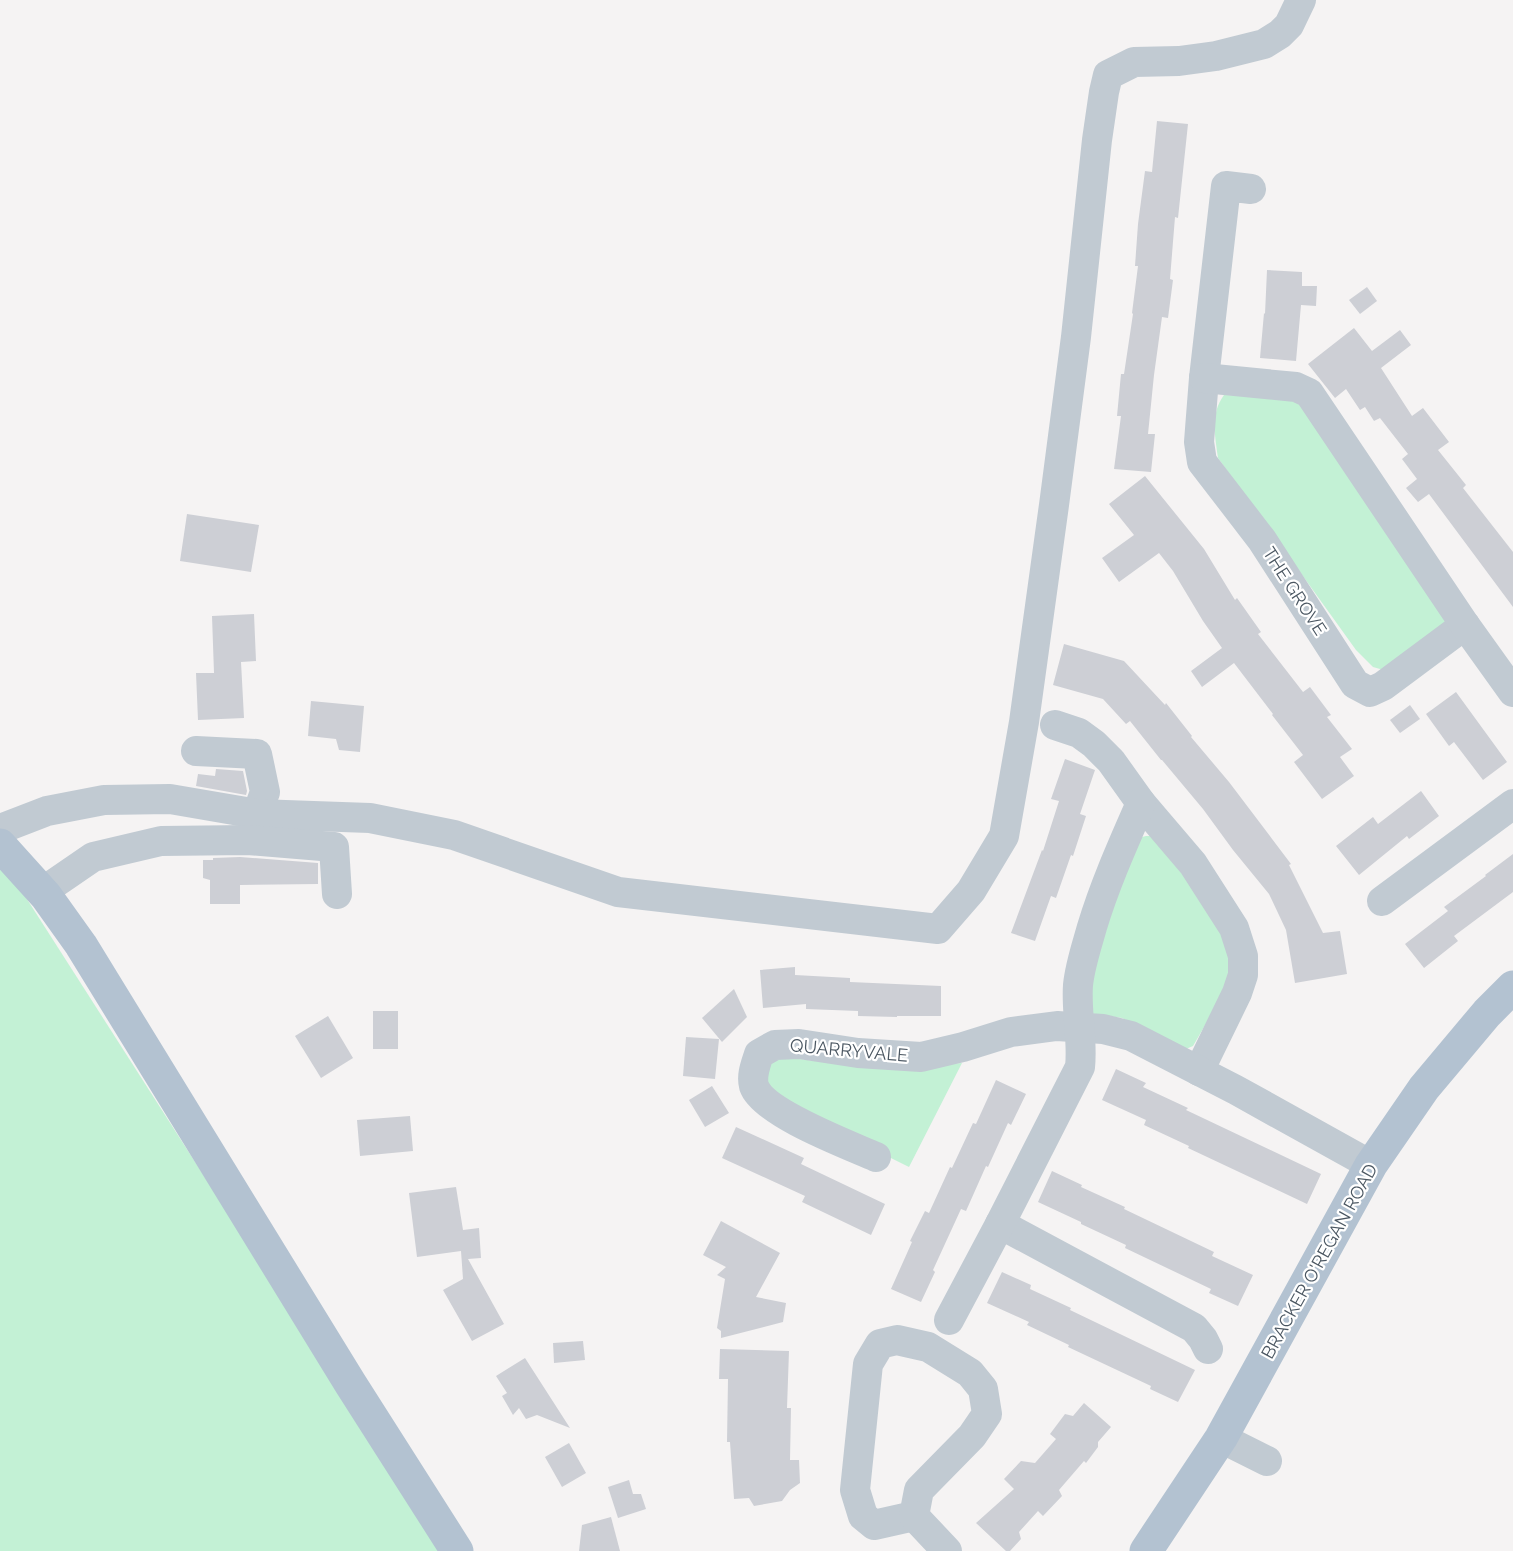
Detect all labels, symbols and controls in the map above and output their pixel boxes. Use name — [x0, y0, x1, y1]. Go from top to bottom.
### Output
street label: THE GROVE — [1259, 543, 1331, 639]
street label: QUARRYVALE — [789, 1034, 909, 1066]
street label: BRACKER O'REGAN ROAD — [1257, 1160, 1381, 1362]

